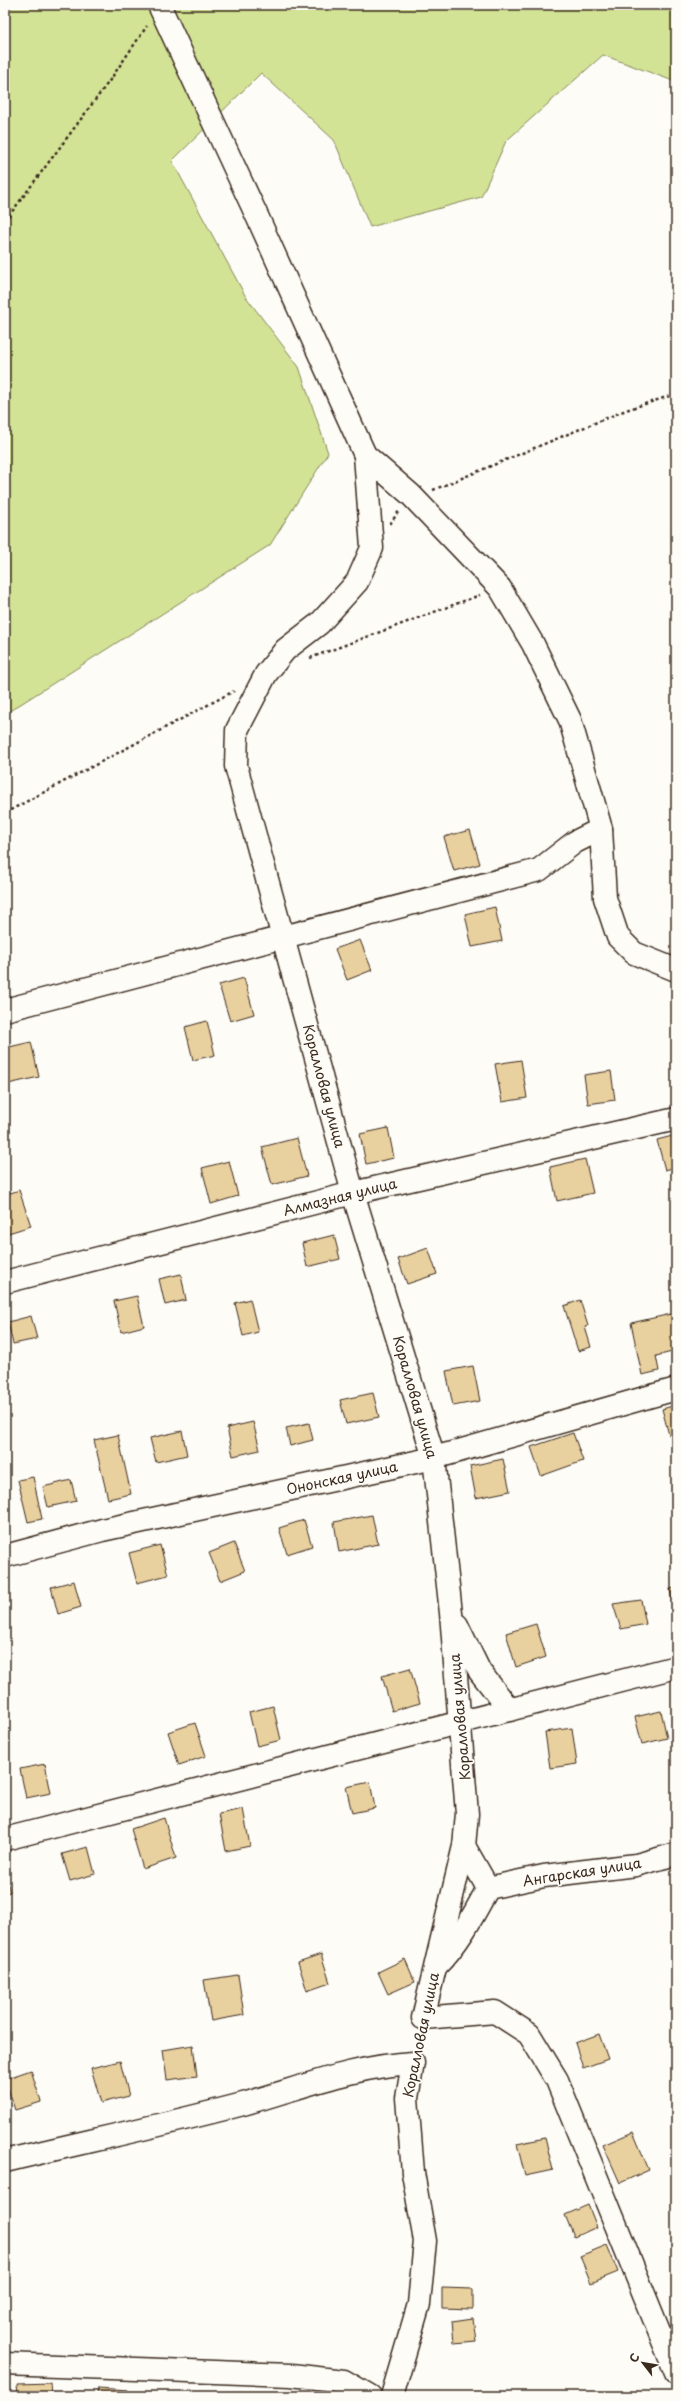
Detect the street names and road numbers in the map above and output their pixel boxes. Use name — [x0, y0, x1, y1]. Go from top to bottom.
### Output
street label: Коралловая улица — [298, 1022, 351, 1150]
street label: Алмазная улица — [281, 1172, 399, 1221]
street label: Коралловая улица — [388, 1333, 443, 1461]
street label: Ононская улица — [284, 1455, 400, 1500]
street label: Коралловая улица — [443, 1653, 476, 1781]
street label: Ангарская улица — [521, 1852, 643, 1891]
street label: Коралловая улица — [397, 1970, 444, 2099]

